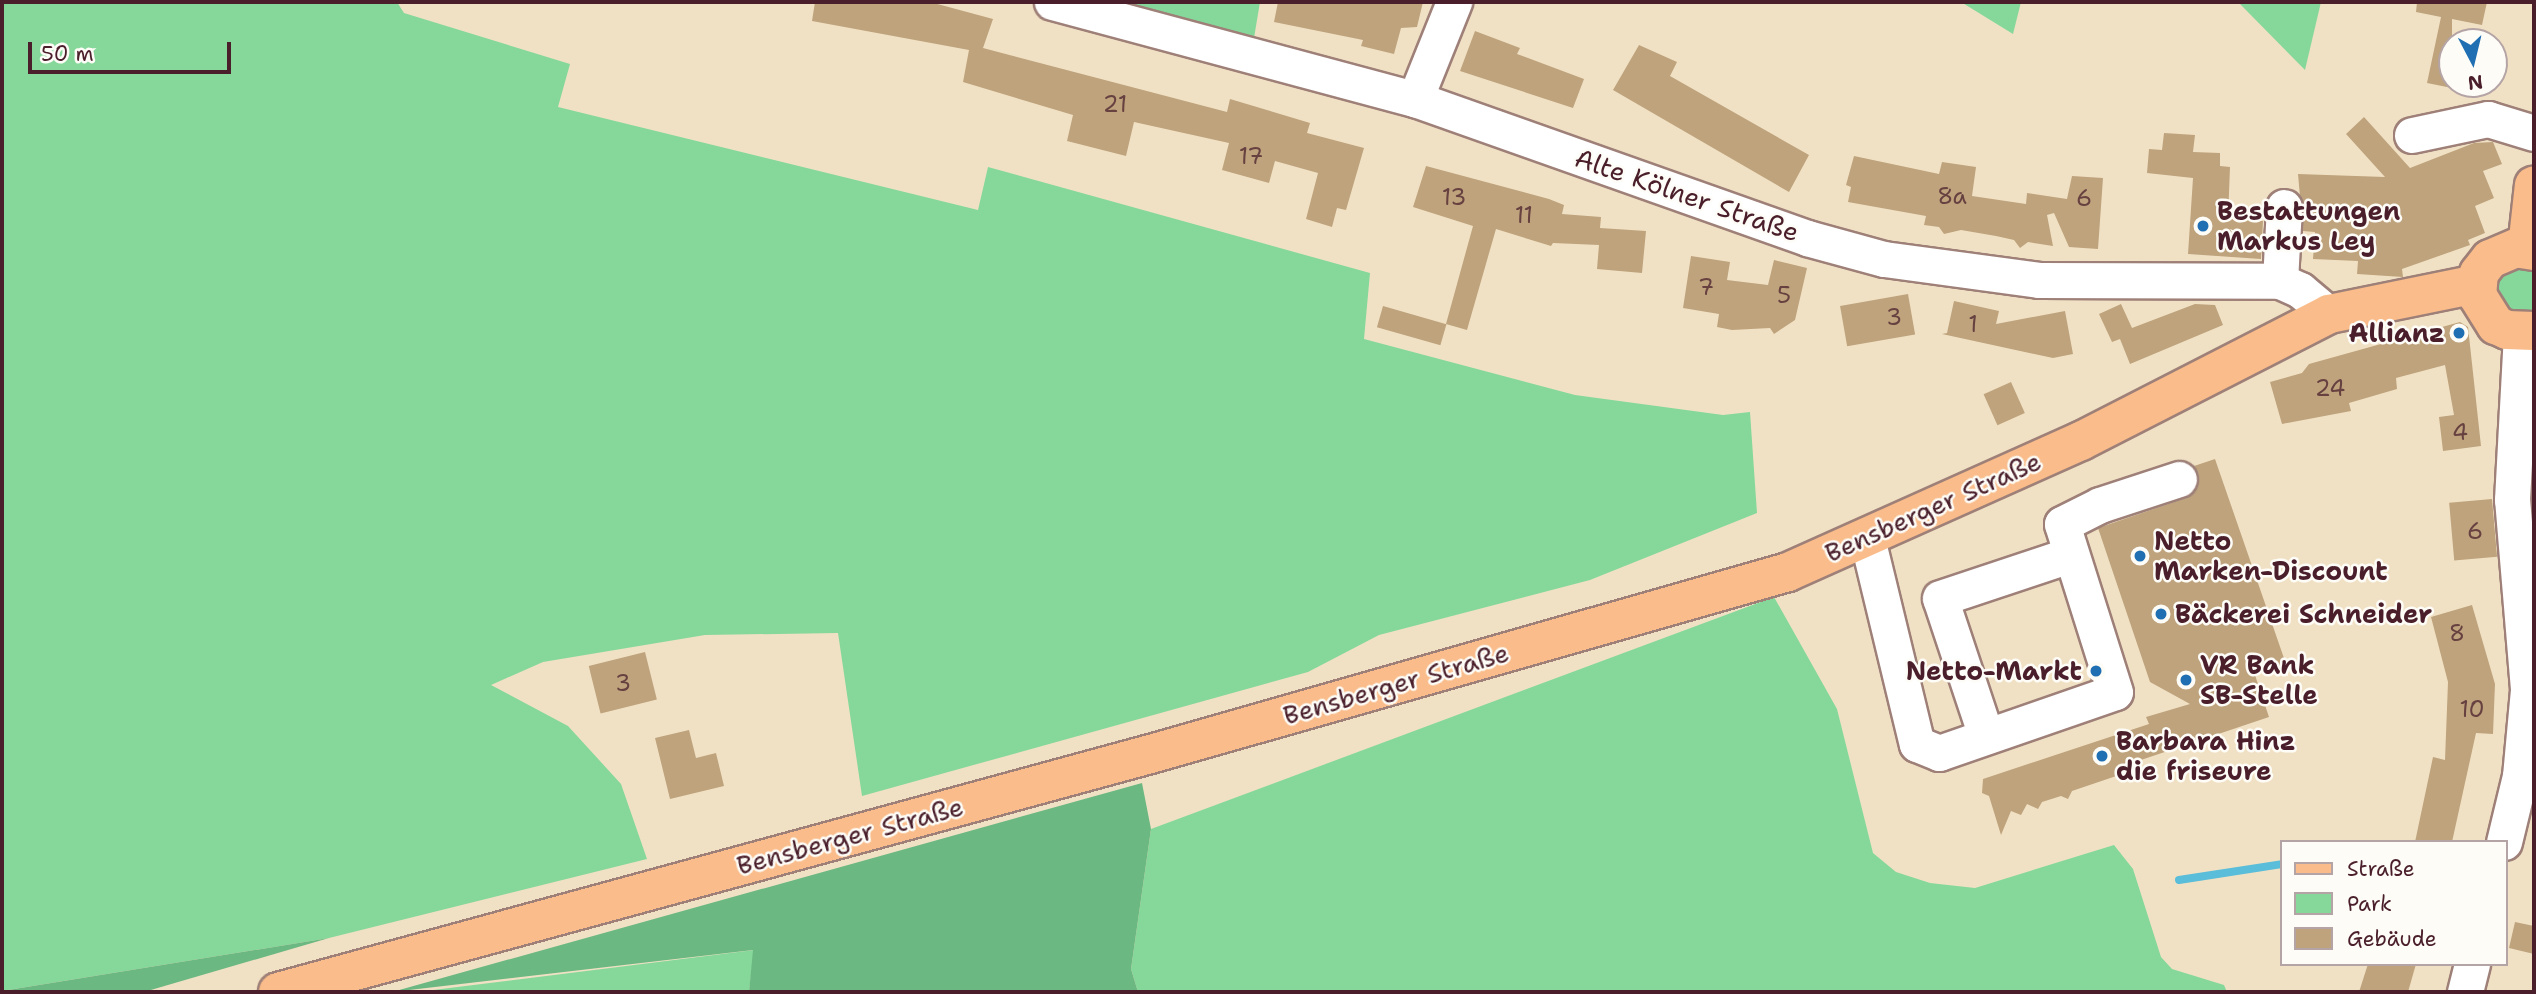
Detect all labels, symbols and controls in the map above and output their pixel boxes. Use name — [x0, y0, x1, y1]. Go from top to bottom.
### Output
scale bar — [32, 28, 234, 72]
north arrow — [2438, 28, 2508, 98]
text: 50 m — [41, 40, 94, 68]
text: N — [2466, 69, 2484, 96]
house number: 21 — [1103, 90, 1127, 118]
house number: 17 — [1239, 142, 1263, 170]
street label: Alte Kölner Straße — [1571, 142, 1803, 248]
house number: 8a — [1937, 182, 1967, 210]
house number: 13 — [1442, 183, 1466, 211]
house number: 6 — [2076, 184, 2092, 212]
place label: Bestattungen Markus Ley — [2217, 195, 2400, 256]
house number: 11 — [1515, 201, 1533, 229]
marker: Bestattungen Markus Ley — [2195, 218, 2211, 234]
house number: 7 — [1698, 273, 1714, 301]
house number: 5 — [1777, 281, 1791, 309]
house number: 3 — [1886, 303, 1902, 331]
house number: 1 — [1968, 310, 1978, 338]
place label: Allianz — [2348, 317, 2445, 349]
marker: Allianz — [2451, 325, 2467, 341]
house number: 24 — [2315, 374, 2345, 402]
house number: 4 — [2452, 418, 2468, 446]
street label: Bensberger Straße — [1820, 445, 2046, 569]
house number: 6 — [2467, 517, 2483, 545]
place label: Netto Marken-Discount — [2154, 525, 2388, 586]
marker: Netto Marken-Discount — [2132, 548, 2148, 564]
place label: Bäckerei Schneider — [2175, 598, 2432, 630]
marker: Bäckerei Schneider — [2153, 606, 2169, 622]
house number: 8 — [2449, 619, 2465, 647]
street label: Bensberger Straße — [1280, 637, 1512, 731]
place label: VR Bank SB-Stelle — [2200, 649, 2318, 710]
place label: Netto-Markt — [1906, 655, 2082, 687]
marker: Netto-Markt — [2088, 663, 2104, 679]
house number: 3 — [615, 669, 631, 697]
marker: VR Bank SB-Stelle — [2178, 672, 2194, 688]
house number: 10 — [2459, 695, 2485, 723]
place label: Barbara Hinz die friseure — [2116, 725, 2296, 786]
marker: Barbara Hinz die friseure — [2094, 748, 2110, 764]
street label: Bensberger Straße — [733, 791, 967, 881]
legend — [2280, 840, 2508, 966]
text: Straße — [2347, 855, 2415, 883]
text: Park — [2347, 890, 2392, 918]
text: Gebäude — [2347, 925, 2437, 953]

